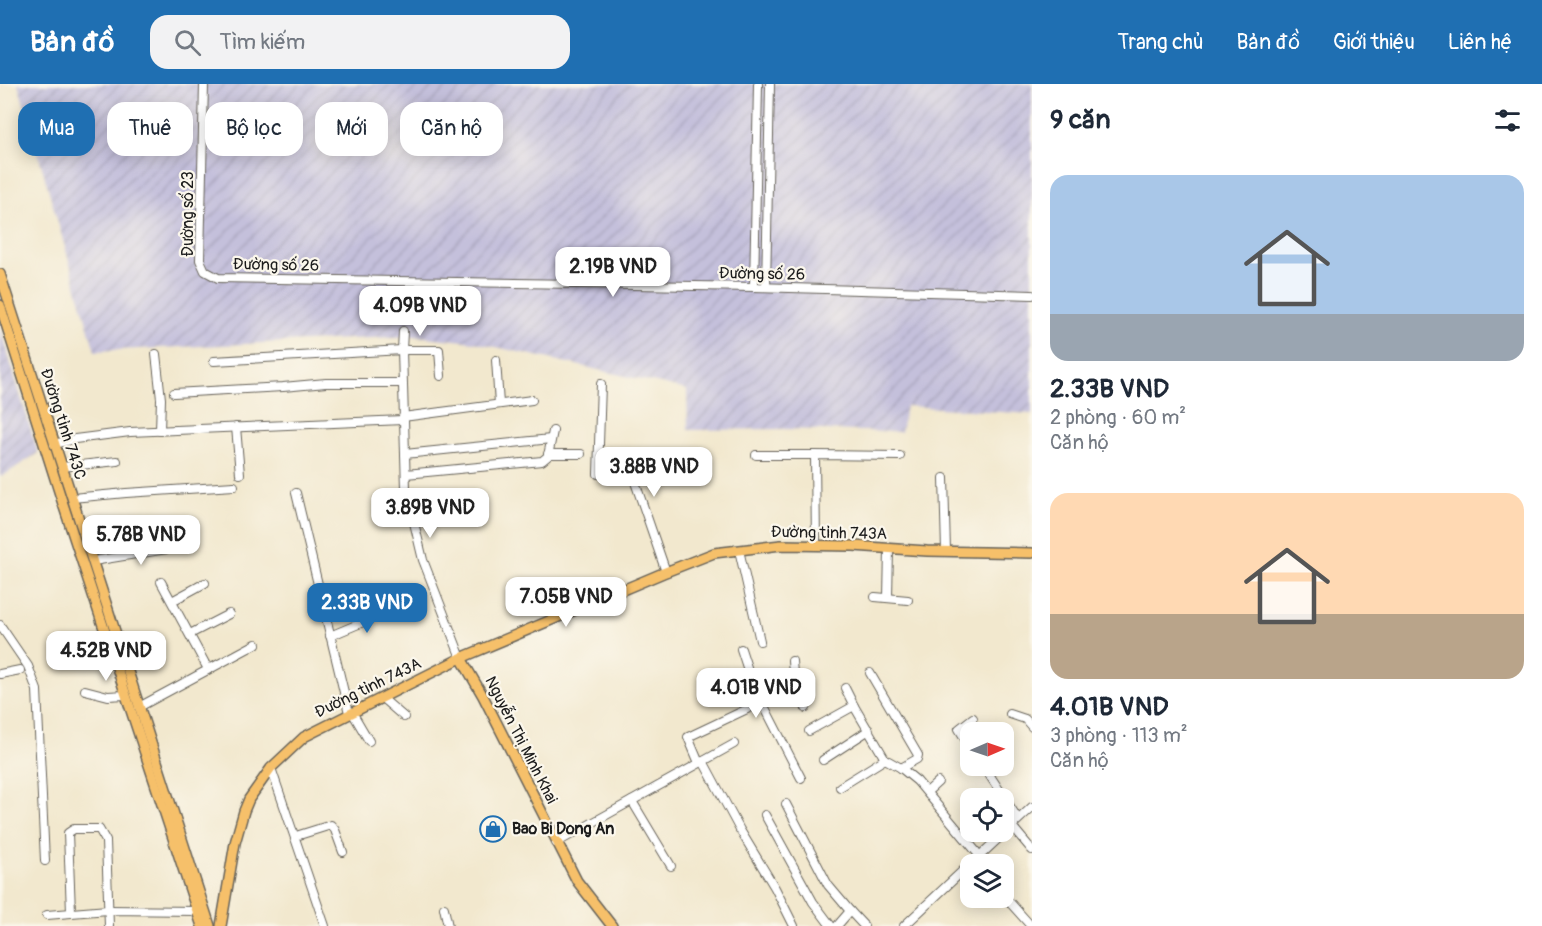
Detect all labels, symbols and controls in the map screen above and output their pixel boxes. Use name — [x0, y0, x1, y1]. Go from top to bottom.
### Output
search box — [150, 15, 570, 69]
text: Bản đồ — [30, 25, 114, 60]
icon: search — [171, 26, 204, 59]
text: Tìm kiếm — [219, 28, 305, 56]
text: Trang chủ — [1118, 29, 1204, 56]
text: Bản đồ — [1237, 29, 1300, 56]
text: Giới thiệu — [1333, 29, 1415, 56]
text: Liên hệ — [1448, 29, 1512, 56]
chip: Mua — [18, 102, 95, 156]
chip: Thuê — [107, 102, 193, 156]
chip: Bộ lọc — [205, 102, 303, 156]
chip: Mới — [315, 102, 388, 156]
chip: Căn hộ — [400, 102, 503, 156]
text: 9 căn — [1050, 104, 1110, 136]
icon: filters — [1491, 104, 1524, 137]
street label: Đường số 23 — [178, 171, 198, 257]
icon: home — [1233, 214, 1341, 322]
pin: 2.19B VND — [544, 247, 682, 298]
street label: Đường số 26 — [233, 254, 319, 276]
text: 2.19B VND — [569, 254, 657, 279]
street label: Đường số 26 — [719, 263, 805, 285]
pin: 4.09B VND — [351, 286, 489, 337]
text: 4.09B VND — [373, 293, 467, 318]
street label: Đường tỉnh 743C — [36, 366, 90, 482]
text: 2.33B VND — [1050, 373, 1169, 405]
text: 2 phòng · 60 m² — [1050, 405, 1186, 430]
text: Căn hộ — [1050, 430, 1109, 455]
pin: 3.88B VND — [585, 447, 723, 498]
text: 3.88B VND — [609, 454, 699, 479]
pin: 3.89B VND — [361, 488, 499, 539]
text: 3.89B VND — [385, 495, 475, 520]
pin: 5.78B VND — [72, 515, 210, 566]
text: 5.78B VND — [96, 522, 186, 547]
street label: Đường tỉnh 743A — [771, 522, 887, 544]
icon: home — [1233, 532, 1341, 640]
pin: 7.05B VND — [497, 577, 635, 628]
pin: 2.33B VND — [298, 583, 436, 634]
text: 7.05B VND — [519, 584, 613, 609]
text: 2.33B VND — [321, 590, 413, 615]
pin: 4.52B VND — [37, 631, 175, 682]
text: 4.52B VND — [60, 638, 152, 663]
street label: Đường tỉnh 743A — [311, 654, 425, 722]
pin: 4.01B VND — [687, 668, 825, 719]
street label: Nguyễn Thị Minh Khai — [480, 673, 562, 807]
text: 4.01B VND — [710, 675, 802, 700]
text: 4.01B VND — [1050, 691, 1169, 723]
north arrow — [960, 722, 1014, 776]
map controls — [960, 722, 1014, 908]
text: 3 phòng · 113 m² — [1050, 723, 1188, 748]
text: Căn hộ — [1050, 748, 1109, 773]
button: locate — [960, 788, 1014, 842]
shop icon: Bao Bi Dong An — [478, 814, 508, 844]
place label: Bao Bi Dong An — [512, 819, 614, 839]
button: layers — [960, 854, 1014, 908]

